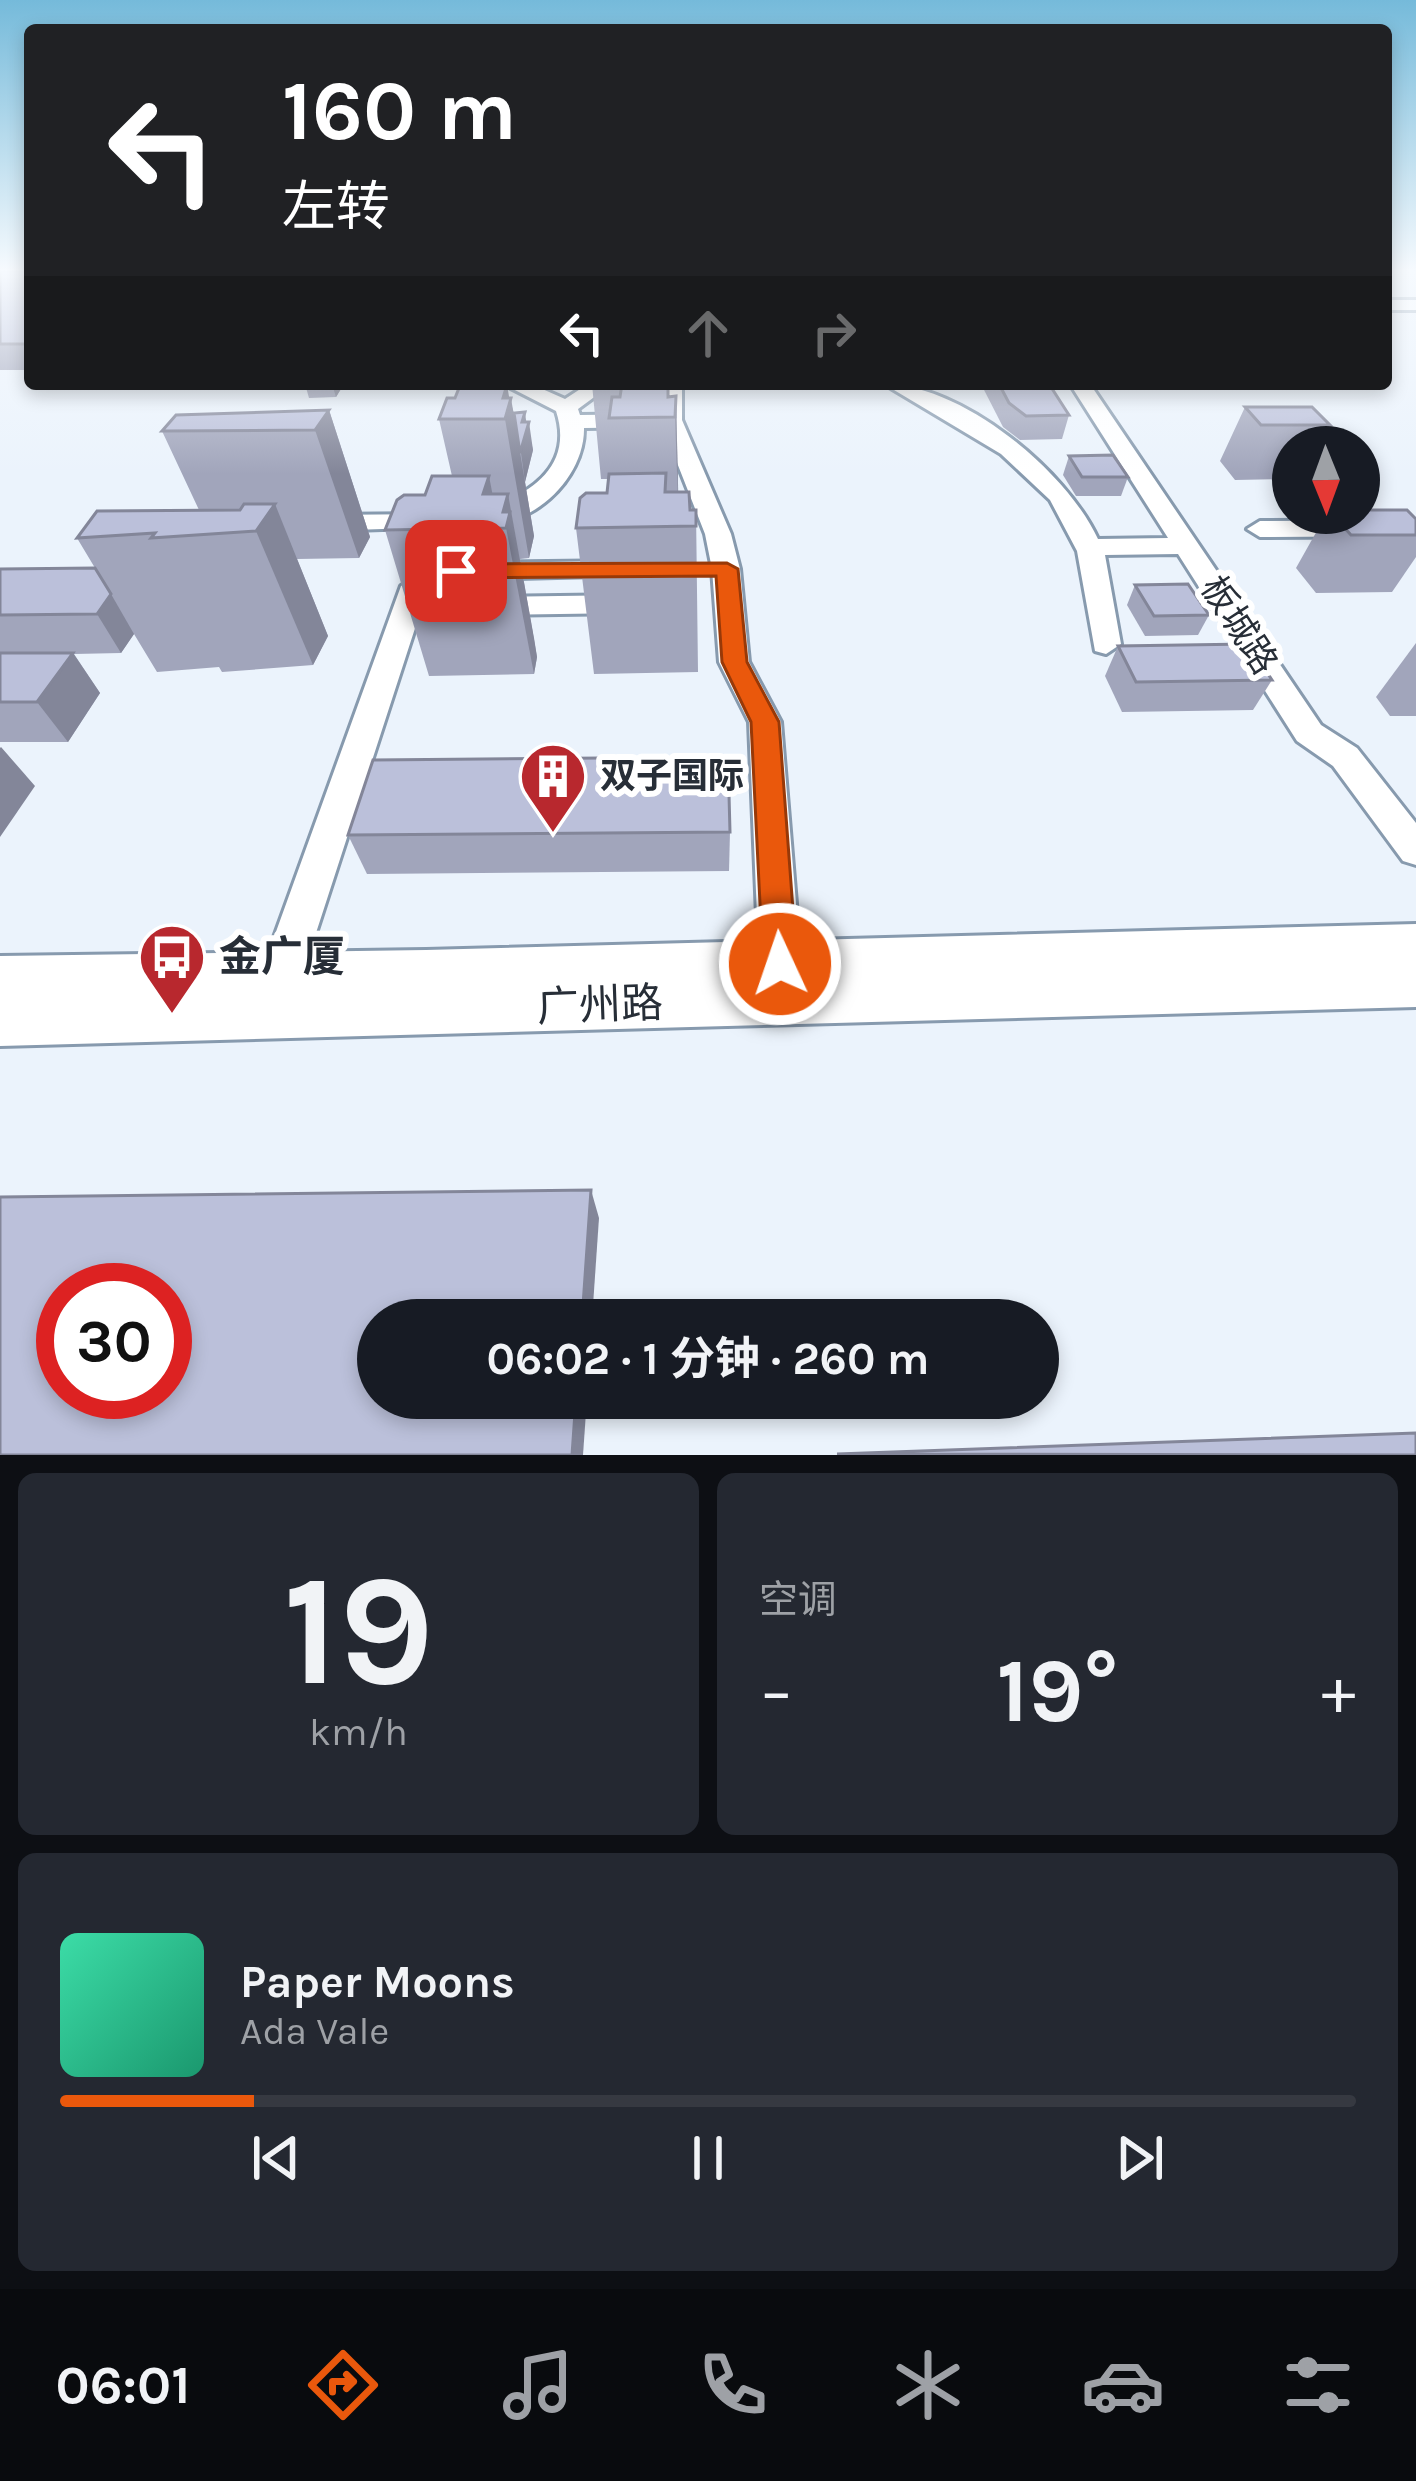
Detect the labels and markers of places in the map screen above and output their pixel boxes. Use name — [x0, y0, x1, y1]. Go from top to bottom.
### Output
pin — [405, 520, 507, 622]
building icon: 双子国际 — [518, 741, 588, 835]
place label: 双子国际 — [600, 755, 744, 797]
bus stop icon: 金广厦 — [137, 922, 207, 1016]
place label: 金广厦 — [219, 932, 345, 982]

